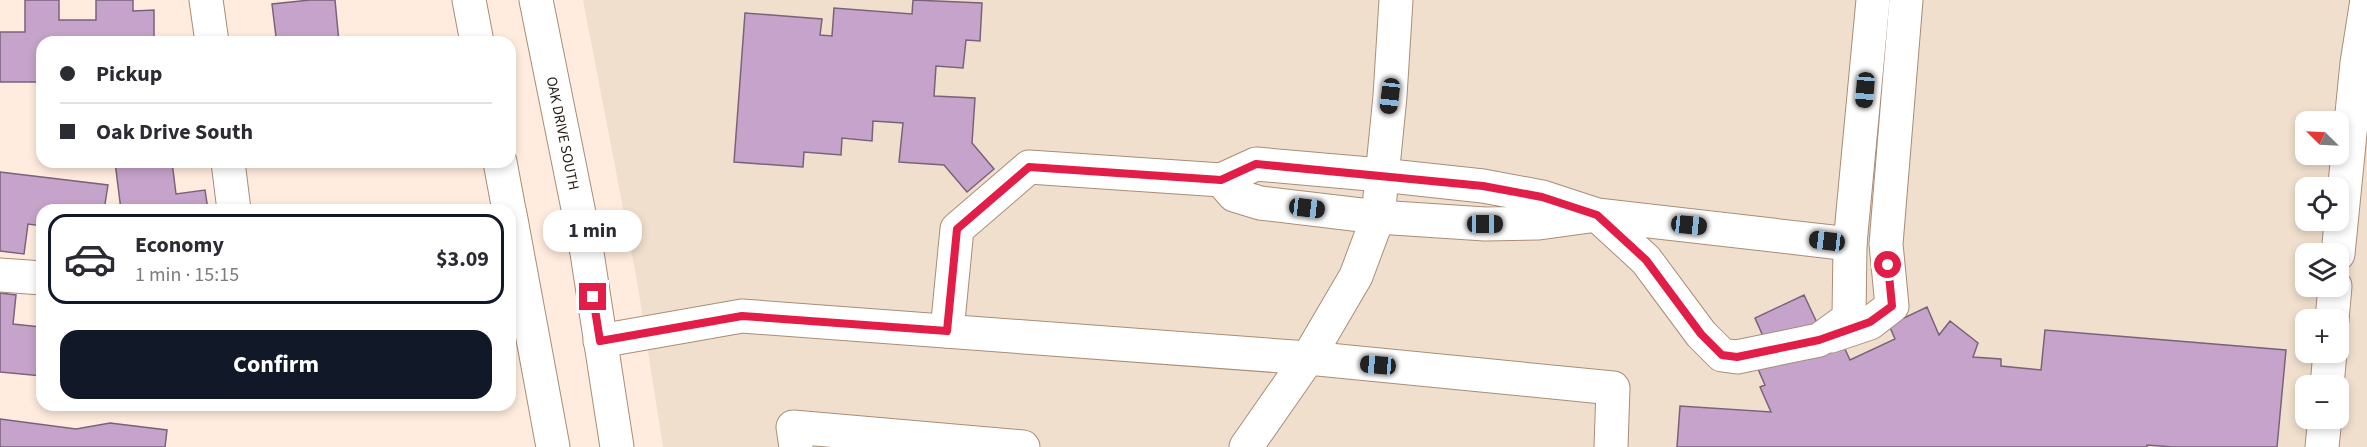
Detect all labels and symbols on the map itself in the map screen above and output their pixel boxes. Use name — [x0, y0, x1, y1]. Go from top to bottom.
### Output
car — [1854, 71, 1876, 109]
street label: OAK DRIVE SOUTH — [541, 75, 585, 192]
car — [1379, 77, 1401, 115]
north arrow — [2295, 111, 2349, 165]
car — [1288, 197, 1326, 219]
callout: 1 min — [544, 210, 642, 252]
car — [1670, 214, 1708, 236]
car — [1467, 215, 1503, 233]
car — [1808, 230, 1846, 252]
route start — [1874, 251, 1901, 278]
route end — [579, 283, 606, 310]
car — [1359, 354, 1397, 376]

